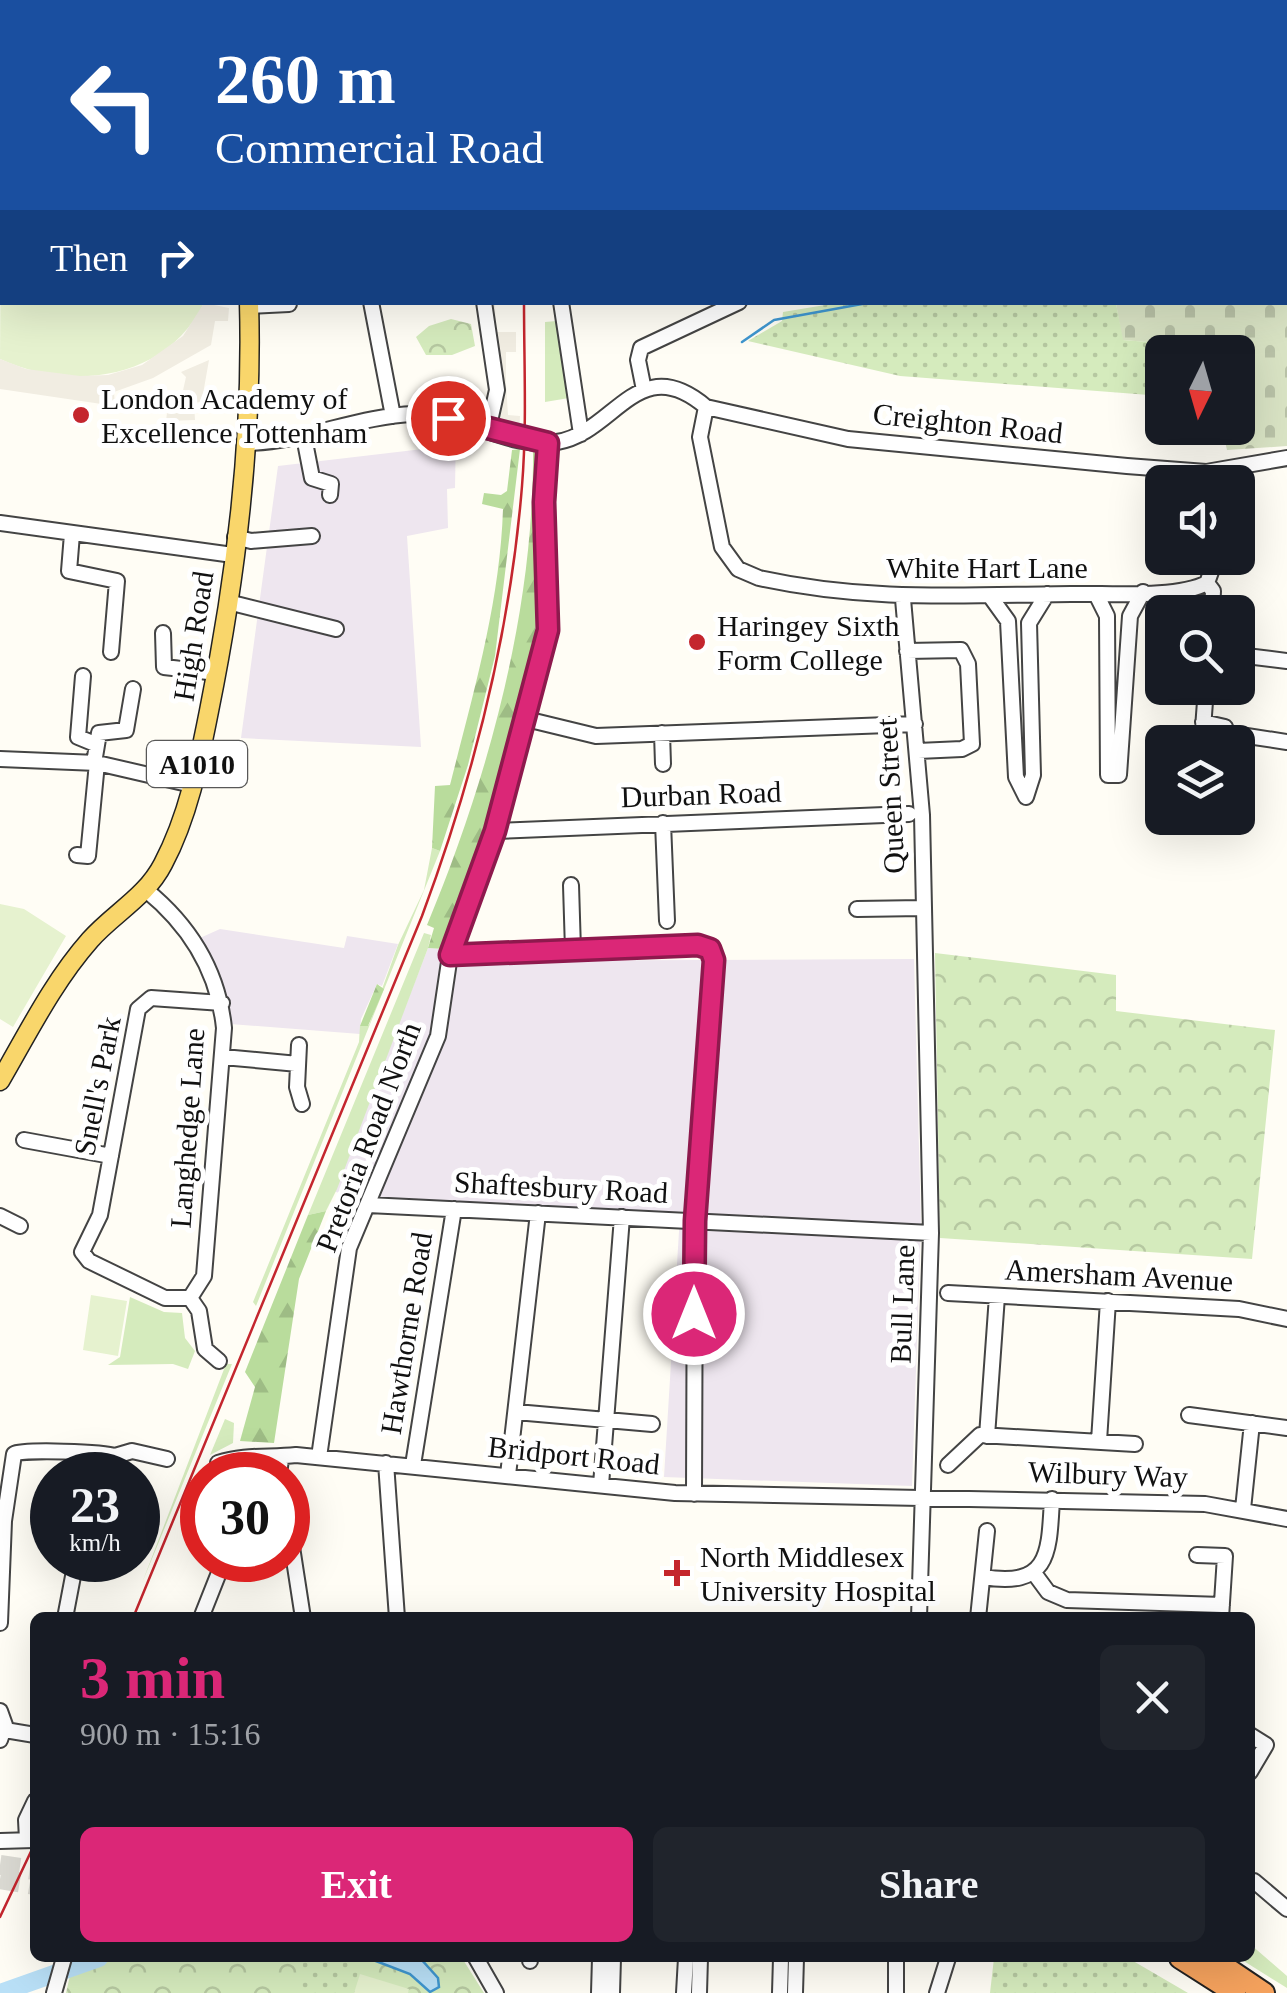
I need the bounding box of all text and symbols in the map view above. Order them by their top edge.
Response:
icon: left [50,40,180,170]
text: 260 m [215,41,396,118]
text: Commercial Road [215,123,544,173]
icon: right [148,230,203,285]
text: Then [50,237,128,279]
north arrow [1145,335,1255,445]
map controls [1145,335,1255,835]
pin [406,376,491,461]
place label: London Academy of Excellence Tottenham [101,382,367,449]
icon: arrive [421,391,476,446]
street label: Creighton Road [871,397,1065,449]
marker: London Academy of Excellence Tottenham [70,404,92,426]
button: sound [1145,465,1255,575]
street label: White Hart Lane [886,551,1088,584]
street label: High Road [166,569,220,703]
button: search [1145,595,1255,705]
place label: Haringey Sixth Form College [717,609,899,676]
marker: Haringey Sixth Form College [686,631,708,653]
street label: Queen Street [869,717,911,875]
button: layers [1145,725,1255,835]
road number: A1010 [147,741,247,787]
street label: Durban Road [620,775,782,813]
street label: Snell's Park [67,1014,127,1158]
street label: Pretoria Road North [309,1018,427,1256]
street label: Langhedge Lane [164,1027,210,1229]
street label: Shaftesbury Road [453,1165,669,1209]
street label: Hawthorne Road [374,1230,438,1436]
street label: Bull Lane [883,1244,921,1364]
street label: Amersham Avenue [1004,1253,1234,1297]
position arrow [642,1262,746,1366]
street label: Bridport Road [486,1430,662,1480]
speed limit sign: 30 [180,1452,310,1582]
street label: Wilbury Way [1027,1455,1189,1493]
text: 23 [70,1477,120,1533]
text: km/h [69,1529,121,1556]
place label: North Middlesex University Hospital [700,1540,936,1607]
marker: North Middlesex University Hospital [664,1560,690,1586]
text: 3 min [80,1645,225,1711]
button: close [1100,1645,1205,1750]
text: 900 m · 15:16 [80,1716,260,1752]
button: Exit [80,1827,633,1942]
button: Share [653,1827,1205,1942]

